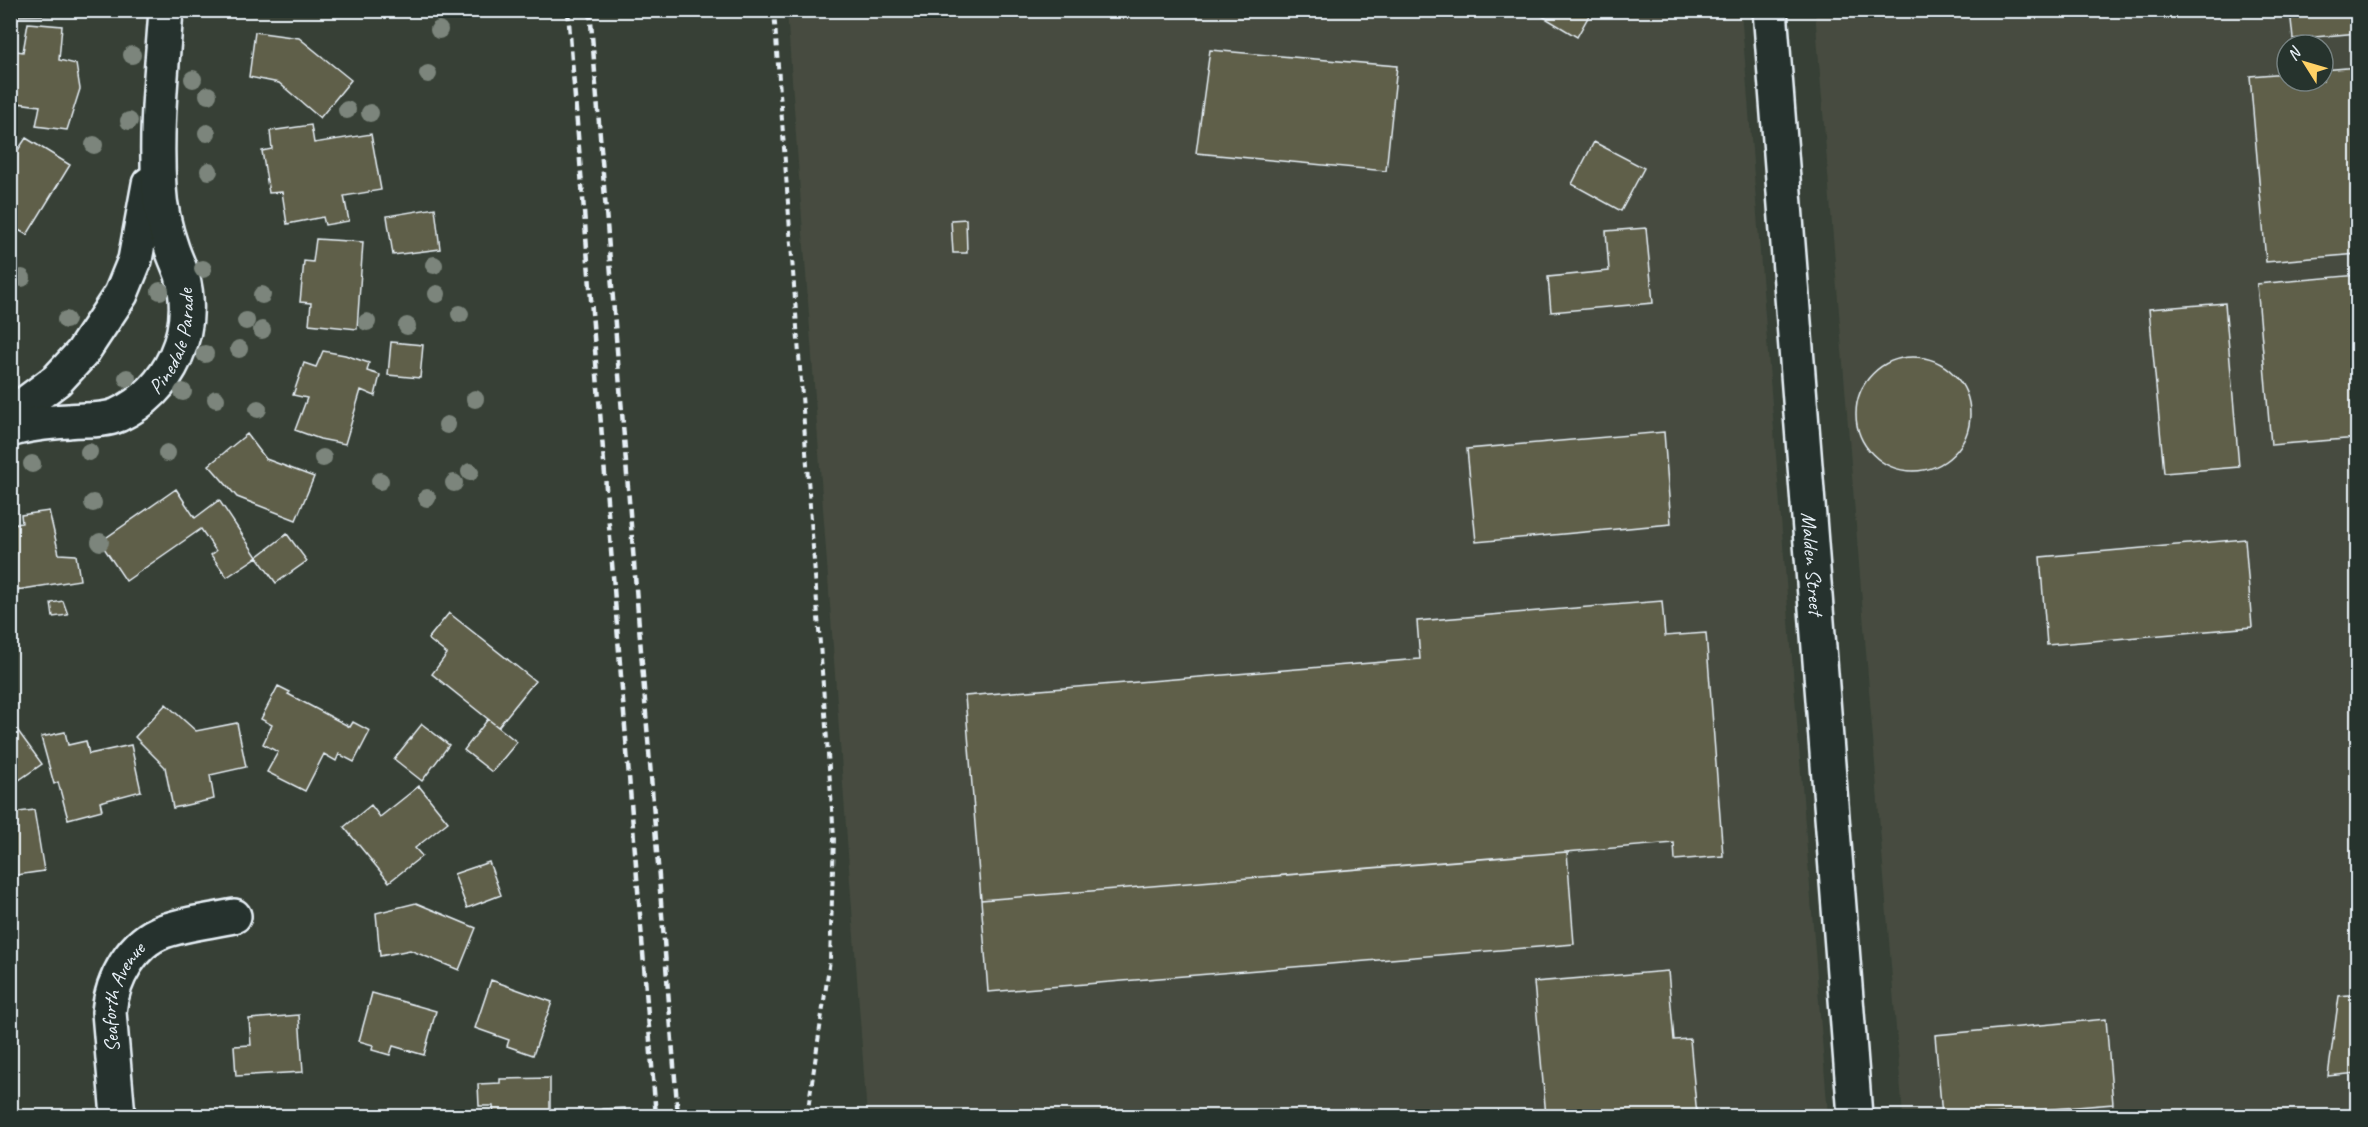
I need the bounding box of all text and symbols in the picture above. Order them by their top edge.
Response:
north arrow [2275,33,2335,93]
text: N [2283,42,2307,65]
street label: Pinedale Parade [143,285,199,400]
street label: Malden Street [1796,511,1830,619]
street label: Seaforth Avenue [96,935,151,1054]

